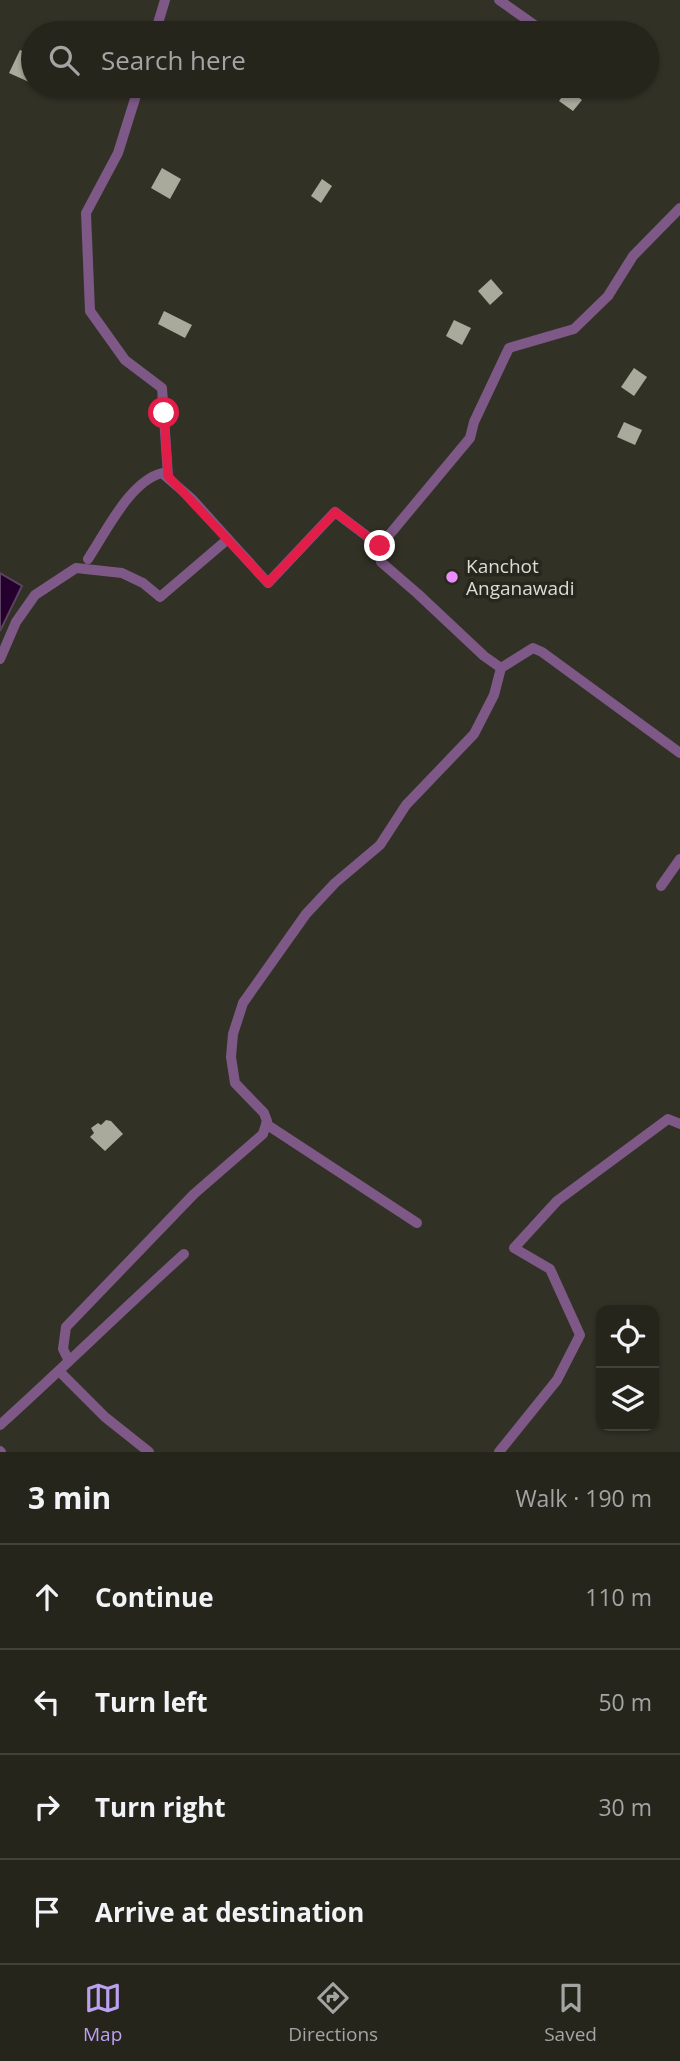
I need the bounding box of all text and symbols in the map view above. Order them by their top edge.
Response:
search box [21,21,659,98]
icon: search [45,41,83,79]
text: Search here [101,42,246,78]
route start [148,397,179,428]
route end [364,530,395,561]
place label: Kanchot Anganawadi [466,553,574,601]
marker: Kanchot Anganawadi [444,569,460,585]
map controls [596,1305,659,1431]
button: locate [596,1305,659,1368]
button: layers [596,1368,659,1431]
text: 3 min [28,1477,111,1518]
text: Walk · 190 m [515,1482,652,1514]
icon: ahead [28,1578,66,1616]
text: Continue [95,1579,214,1615]
text: 110 m [585,1581,652,1613]
icon: left [28,1683,66,1721]
text: Turn left [95,1684,207,1720]
text: 50 m [598,1686,652,1718]
icon: right [28,1788,66,1826]
text: Turn right [95,1789,226,1825]
text: 30 m [598,1791,652,1823]
icon: arrive [28,1893,66,1931]
text: Arrive at destination [95,1894,364,1930]
tab: Map [83,1979,122,2047]
tab: Directions [288,1979,378,2047]
tab: Saved [544,1979,597,2047]

